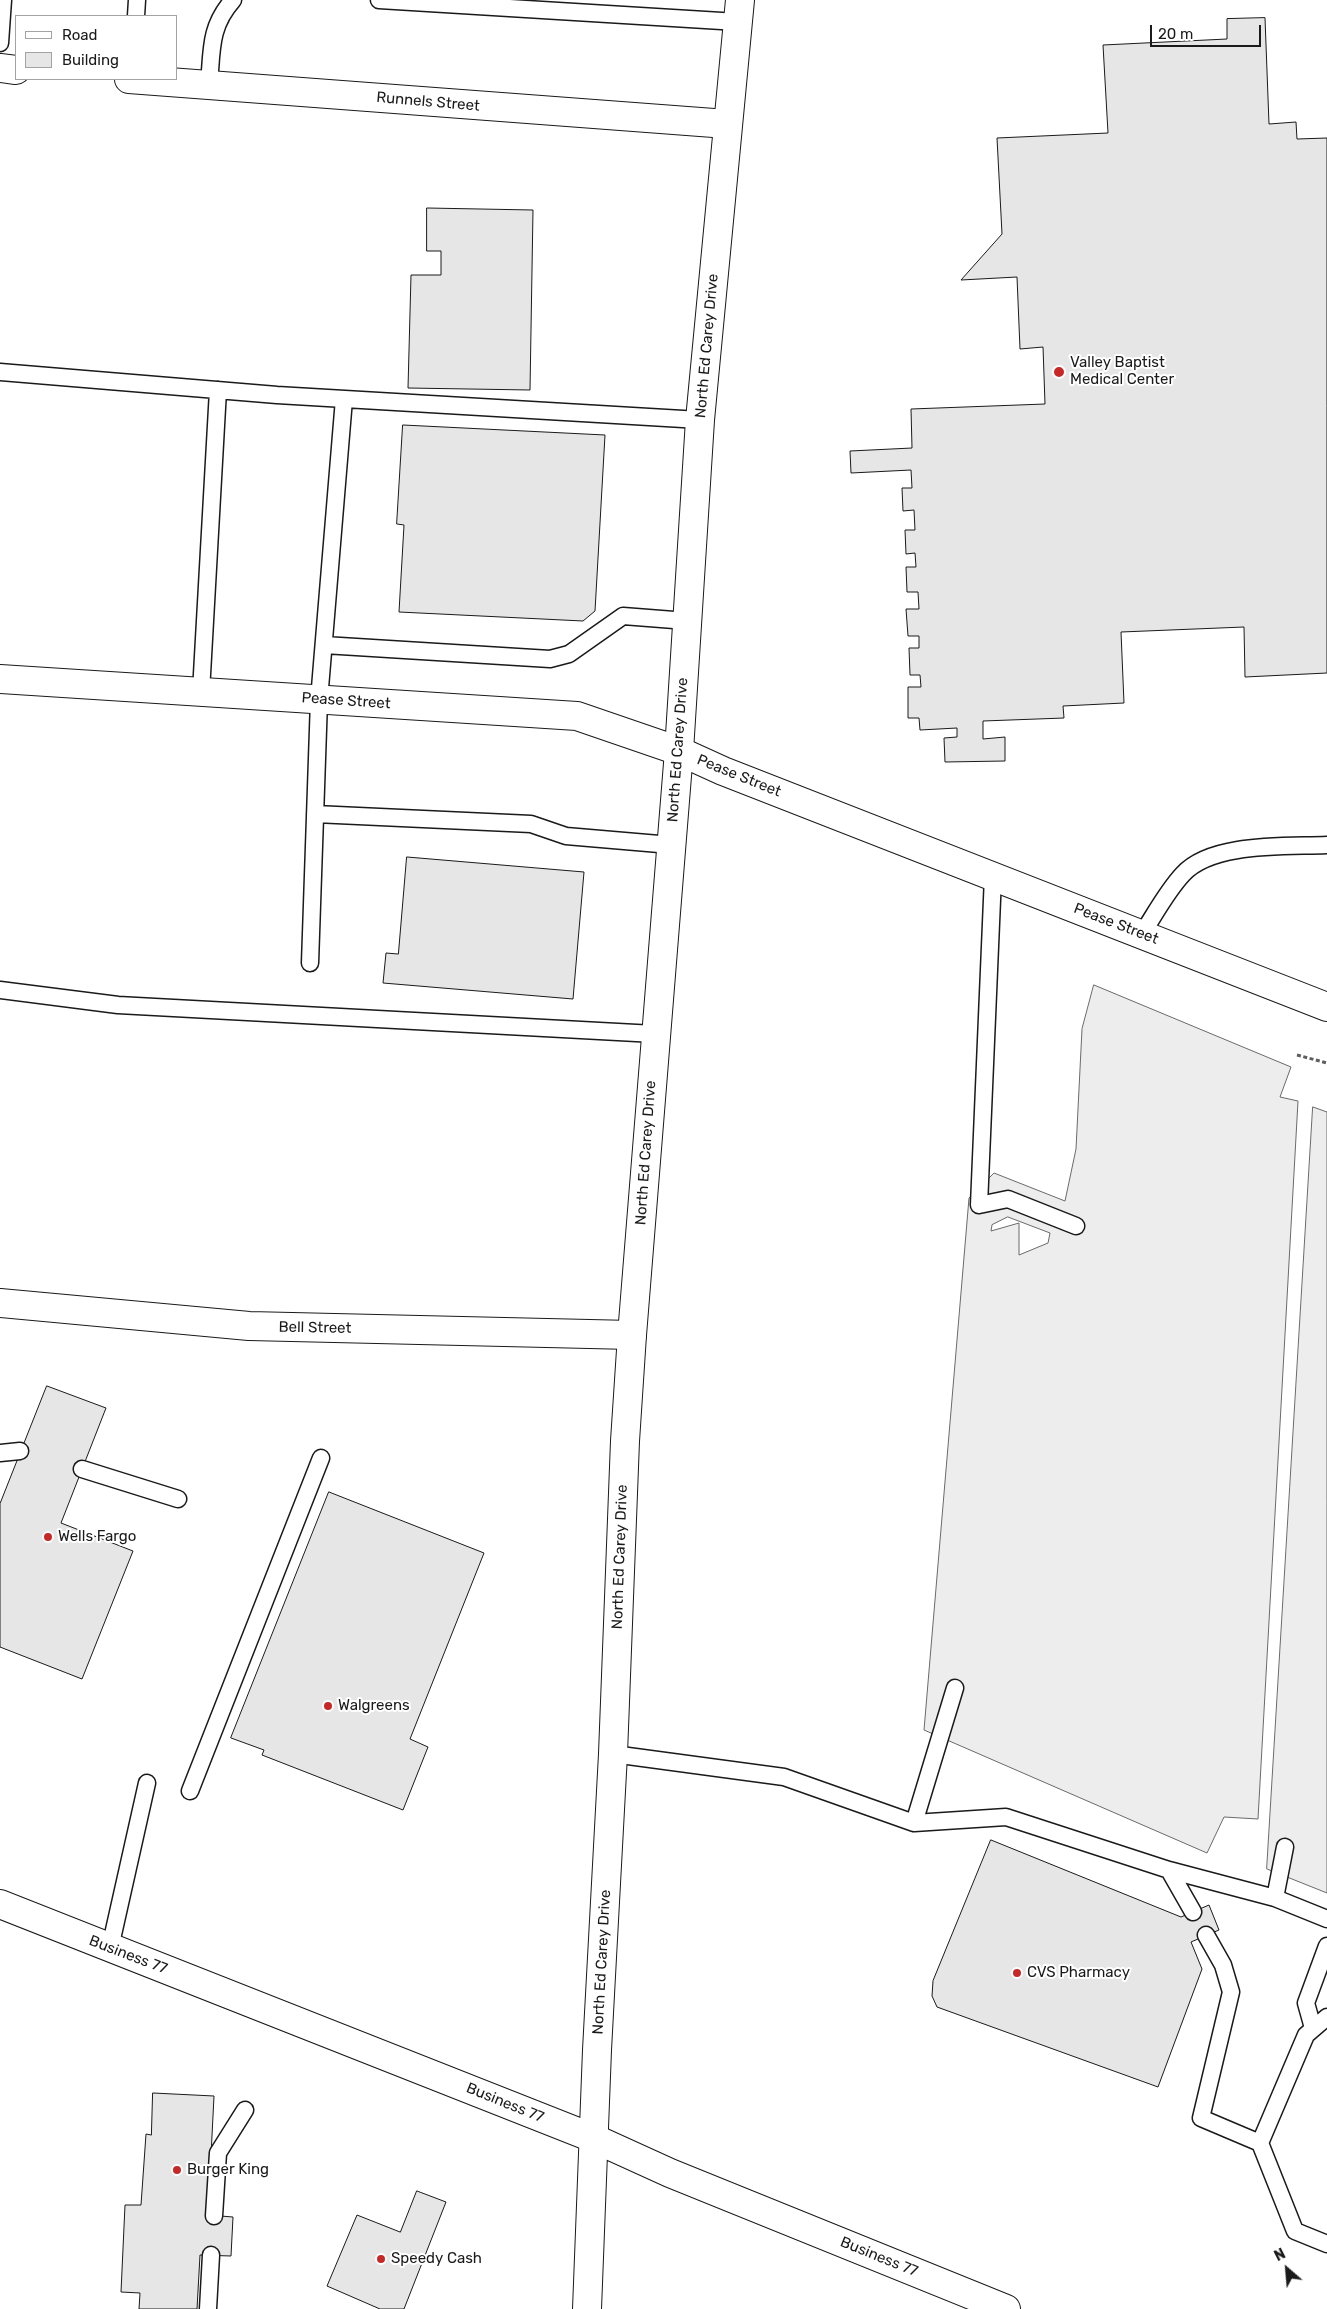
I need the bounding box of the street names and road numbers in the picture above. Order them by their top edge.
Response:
street label: Runnels Street [376,89,480,115]
street label: North Ed Carey Drive [692,273,722,419]
street label: North Ed Carey Drive [664,677,692,823]
street label: Pease Street [301,689,391,713]
street label: Pease Street [694,751,784,801]
street label: Pease Street [1071,900,1161,948]
street label: North Ed Carey Drive [632,1080,660,1226]
street label: Bell Street [278,1318,352,1338]
street label: North Ed Carey Drive [608,1484,632,1630]
street label: North Ed Carey Drive [589,1889,615,2035]
street label: Business 77 [86,1932,170,1978]
street label: Business 77 [464,2079,546,2127]
street label: Business 77 [838,2233,920,2281]

